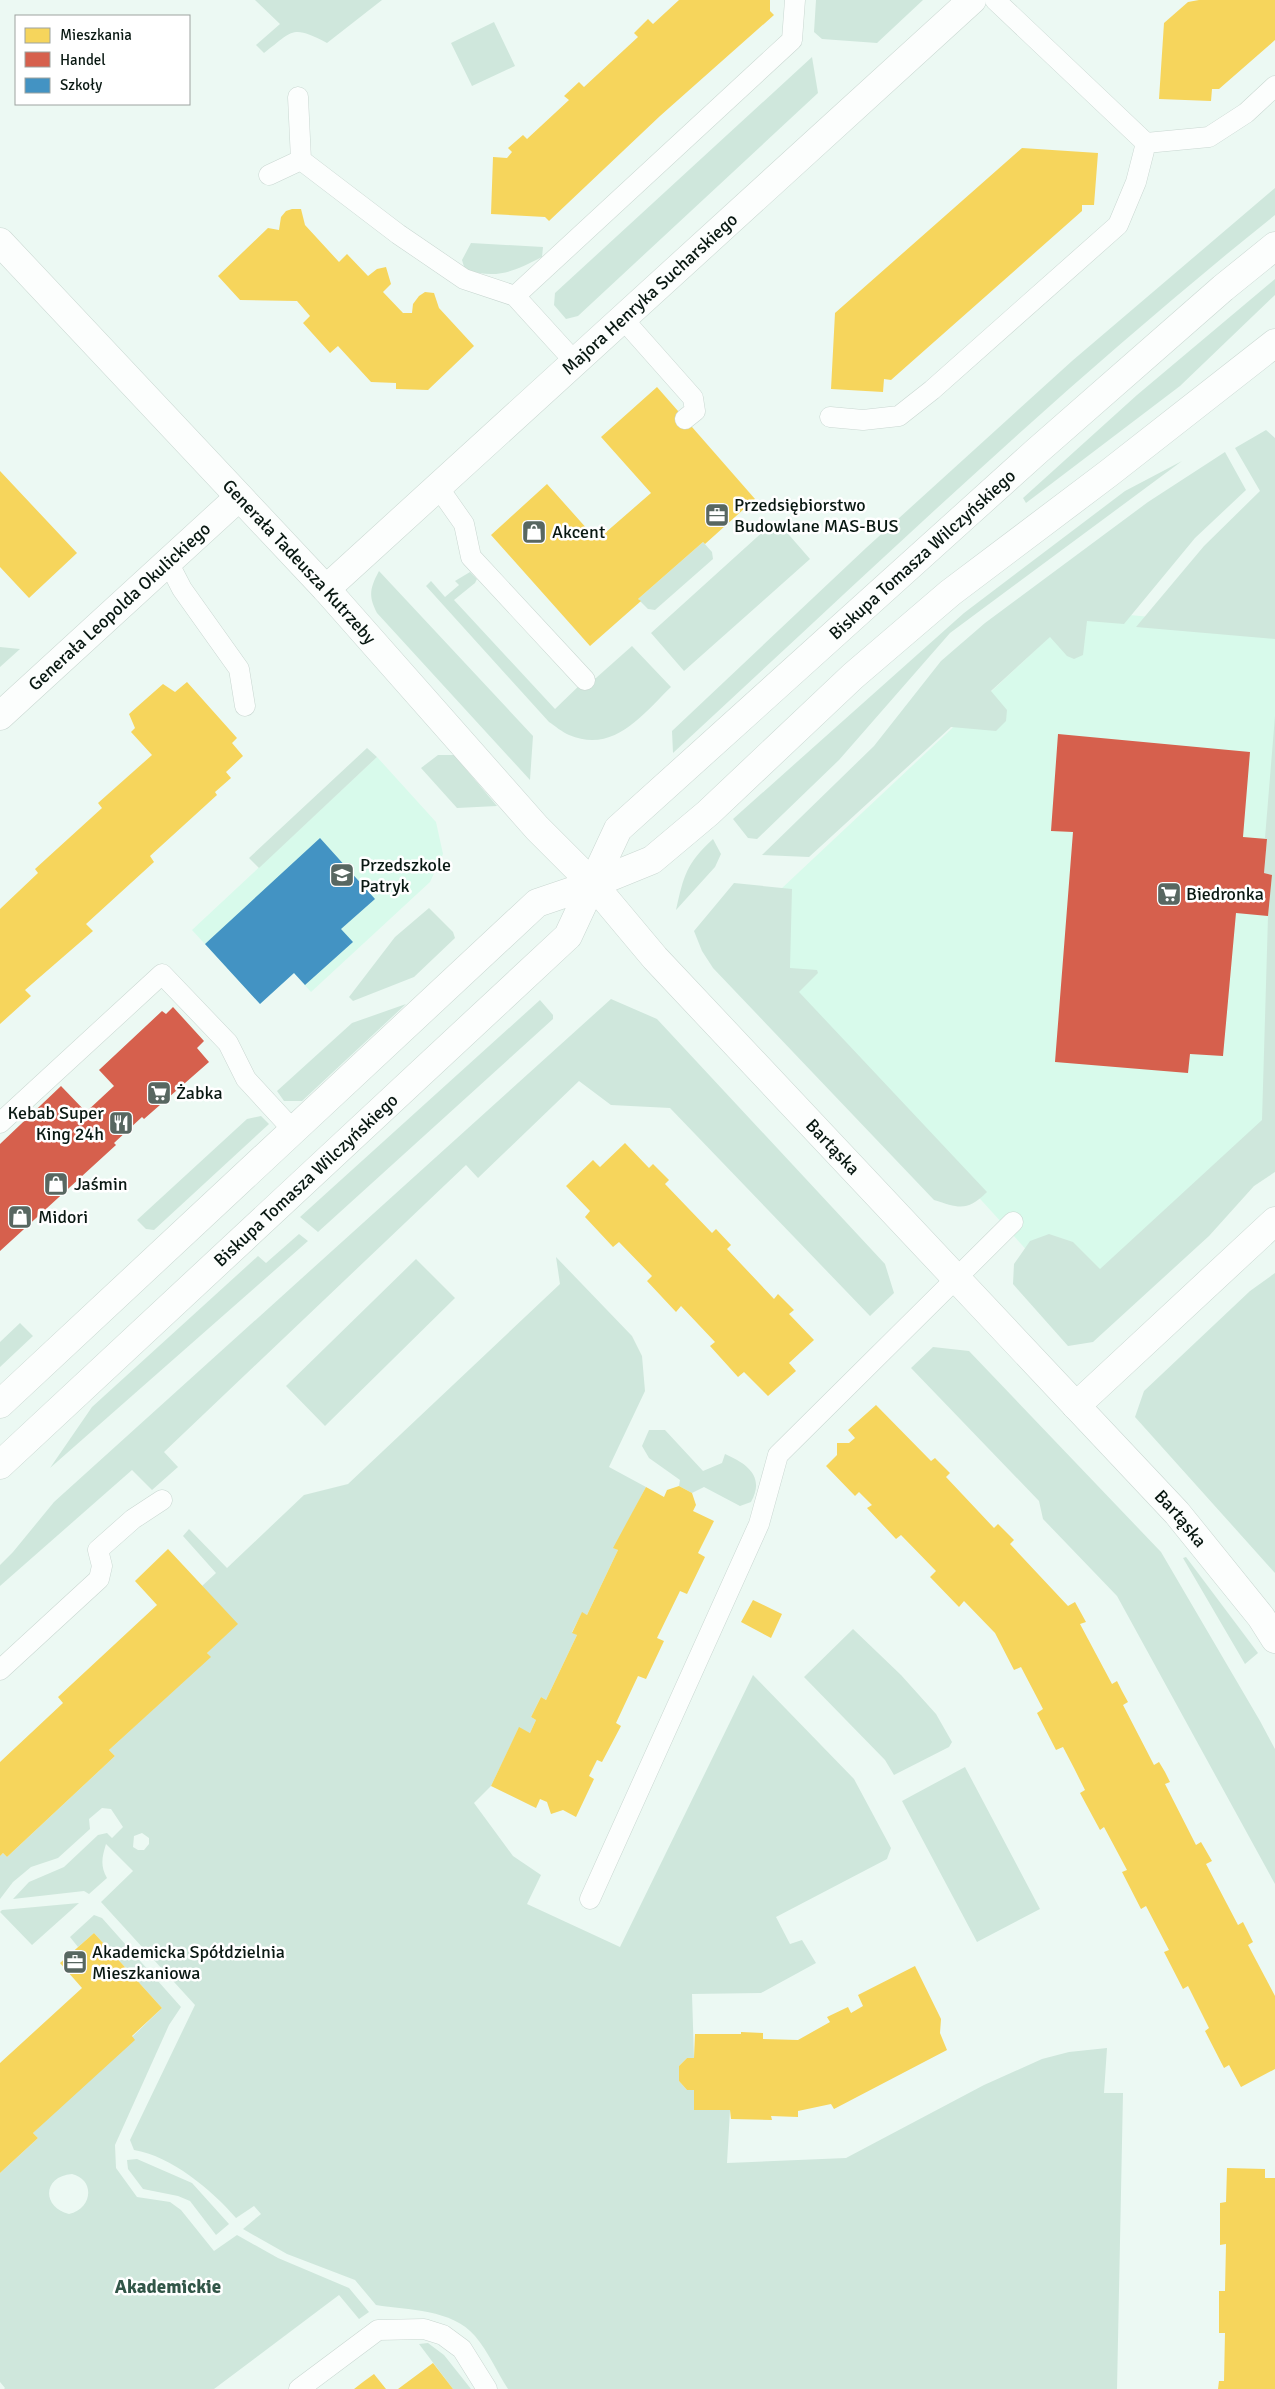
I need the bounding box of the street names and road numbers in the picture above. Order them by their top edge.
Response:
street label: Majora Henryka Sucharskiego [557,208,742,379]
street label: Biskupa Tomasza Wilczyńskiego [824,465,1020,644]
street label: Generała Tadeusza Kutrzeby [218,475,381,649]
street label: Generała Leopolda Okulickiego [24,518,215,695]
street label: Biskupa Tomasza Wilczyńskiego [209,1089,403,1271]
street label: Bartąska [801,1114,864,1180]
street label: Bartąska [1150,1485,1211,1552]

